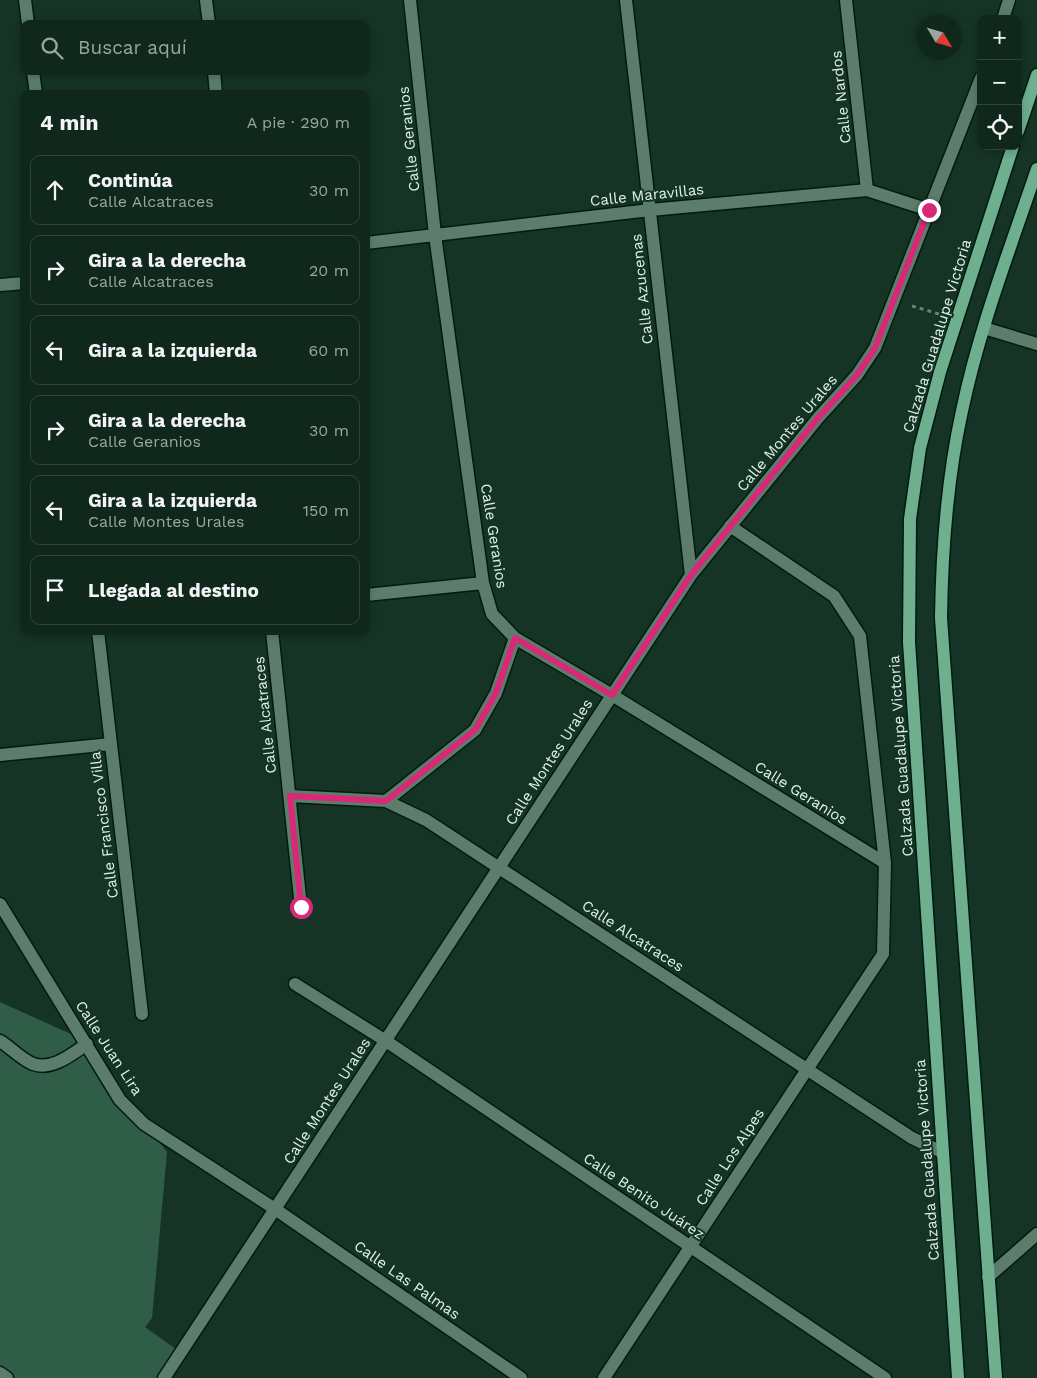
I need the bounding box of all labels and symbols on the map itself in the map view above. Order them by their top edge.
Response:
north arrow [917,15,962,60]
street label: Calle Nardos [827,50,855,144]
street label: Calle Geranios [395,85,423,193]
street label: Calle Maravillas [589,180,705,210]
route end [918,199,941,222]
street label: Calle Azucenas [627,233,657,345]
street label: Calzada Guadalupe Victoria [899,237,975,435]
street label: Calle Montes Urales [733,371,841,495]
street label: Calle Geranios [477,482,511,590]
street label: Calzada Guadalupe Victoria [885,654,917,857]
street label: Calle Alcatraces [250,655,280,775]
street label: Calle Montes Urales [502,696,597,828]
street label: Calle Francisco Villa [86,750,122,899]
street label: Calle Geranios [751,757,851,829]
route start [290,896,313,919]
street label: Calle Alcatraces [579,896,687,976]
street label: Calle Juan Lira [72,997,147,1099]
street label: Calle Montes Urales [280,1035,375,1167]
street label: Calzada Guadalupe Victoria [911,1058,943,1261]
street label: Calle Los Alpes [692,1105,768,1209]
street label: Calle Benito Juárez [580,1149,708,1243]
street label: Calle Las Palmas [351,1237,463,1323]

